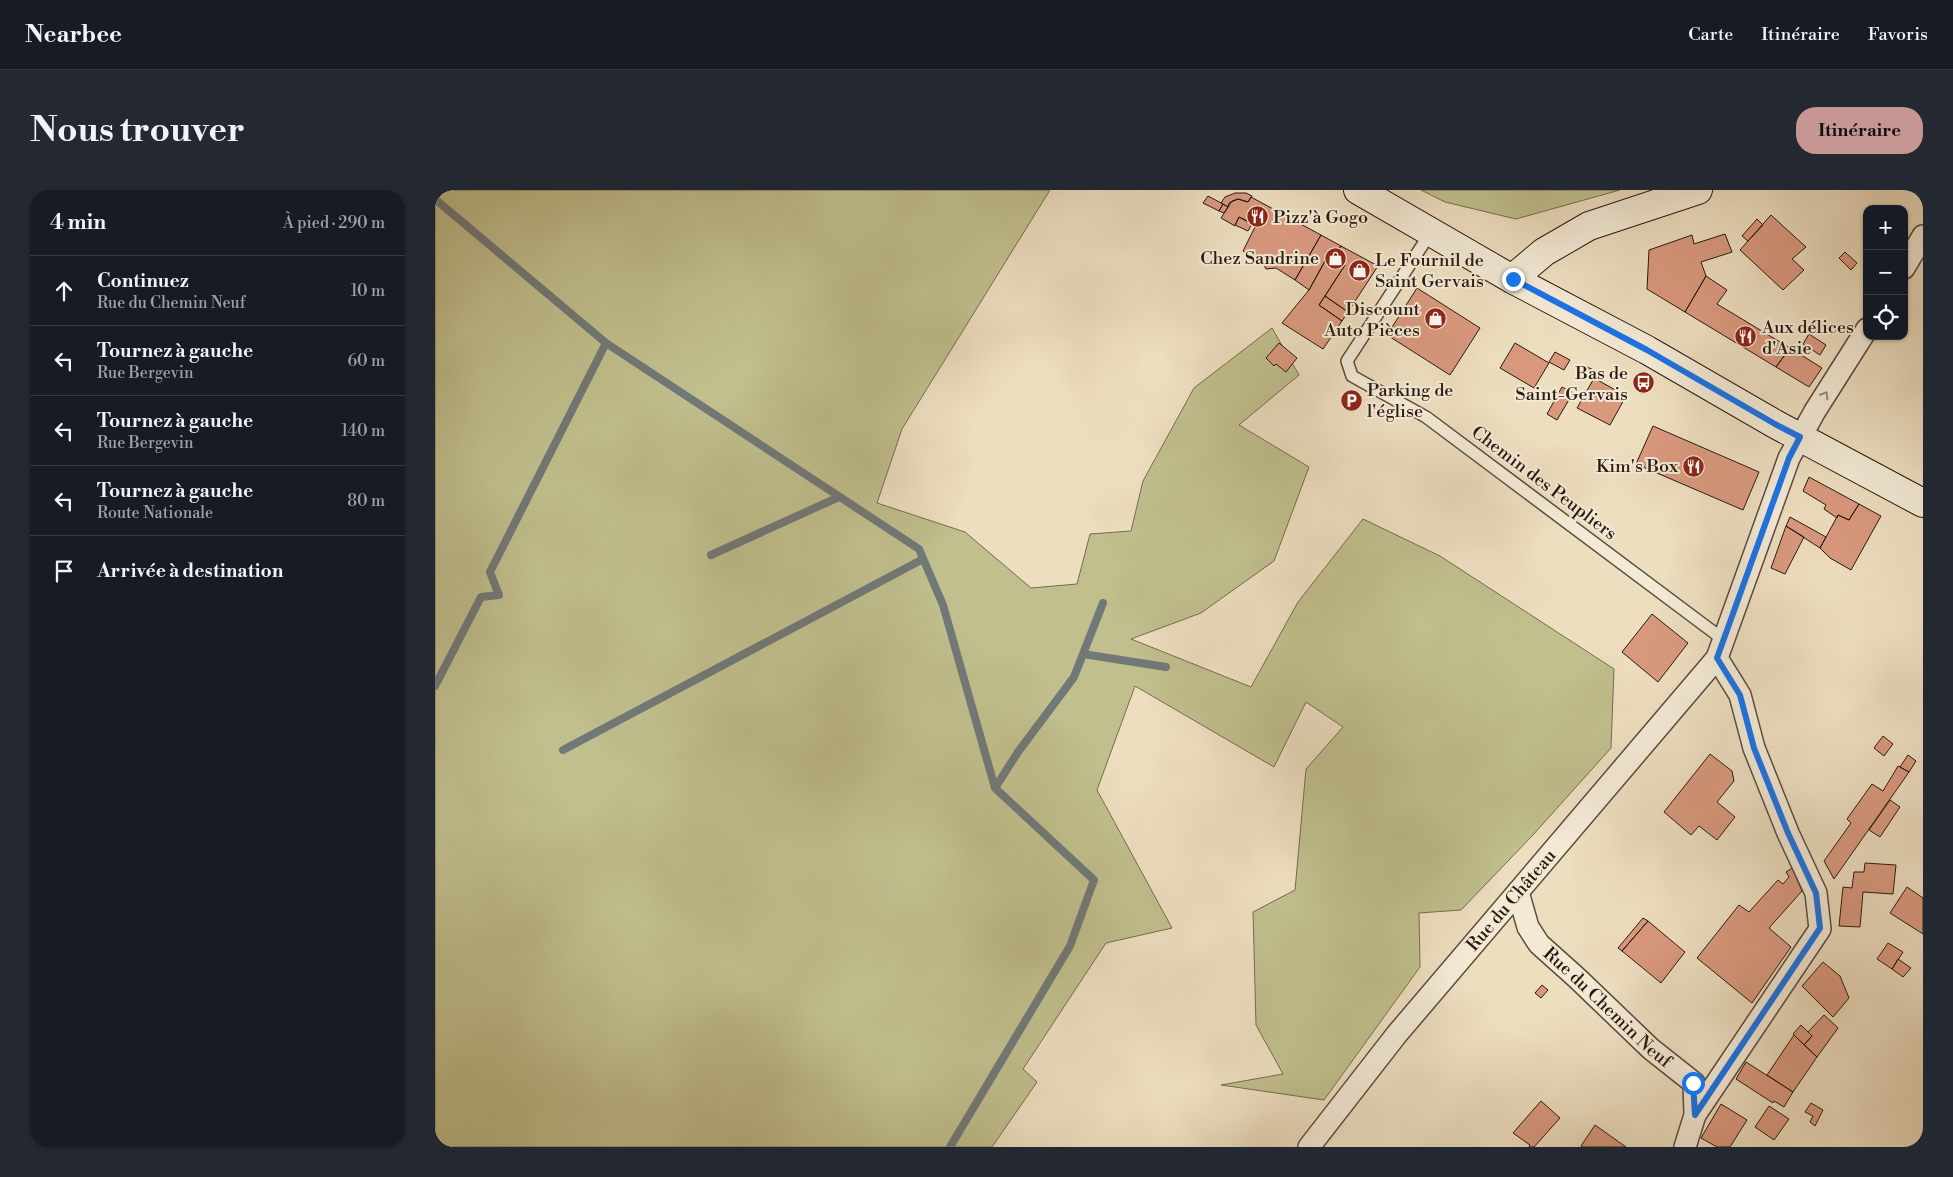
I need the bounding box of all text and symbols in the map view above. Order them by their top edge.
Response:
text: Nearbee [25,20,122,50]
text: Carte [1688,23,1733,46]
text: Itinéraire [1761,23,1840,46]
text: Favoris [1868,23,1928,46]
button: Itinéraire [1796,107,1923,154]
text: Nous trouver [30,109,245,152]
restaurant icon: Pizz'à Gogo [1245,205,1269,229]
map controls [1863,205,1908,340]
button: + [1863,205,1908,250]
place label: Pizz'à Gogo [1273,206,1368,229]
text: 4 min [50,210,106,236]
text: À pied · 290 m [283,213,385,233]
shop icon: Chez Sandrine [1323,246,1347,270]
place label: Chez Sandrine [1200,247,1319,270]
place label: Le Fournil de Saint Gervais [1375,249,1484,293]
button: − [1863,250,1908,295]
shop icon: Le Fournil de Saint Gervais [1347,258,1371,282]
route end [1502,268,1525,291]
text: Continuez [97,269,189,293]
icon: ahead [50,277,78,305]
text: 10 m [351,281,385,301]
text: Rue du Chemin Neuf [97,293,246,313]
button: locate [1863,295,1908,340]
place label: Discount Auto Pièces [1323,298,1421,342]
shop icon: Discount Auto Pièces [1424,307,1448,331]
place label: Aux délices d'Asie [1761,316,1854,360]
restaurant icon: Aux délices d'Asie [1734,325,1758,349]
text: Tournez à gauche [97,339,253,363]
icon: left [50,347,78,375]
text: 60 m [347,351,385,371]
place label: Bas de Saint-Gervais [1515,362,1628,406]
text: Rue Bergevin [97,363,194,383]
bus stop icon: Bas de Saint-Gervais [1632,371,1656,395]
place label: Parking de l'église [1367,379,1453,423]
parking icon: Parking de l'église [1339,388,1363,412]
one-way arrow [1819,392,1829,401]
text: Tournez à gauche [97,409,253,433]
icon: left [50,417,78,445]
text: 140 m [341,421,385,441]
street label: Chemin des Peupliers [1467,421,1621,545]
text: Rue Bergevin [97,433,194,453]
restaurant icon: Kim's Box [1682,454,1706,478]
place label: Kim's Box [1596,455,1679,478]
text: Tournez à gauche [97,479,253,503]
icon: left [50,487,78,515]
text: 80 m [347,491,385,511]
text: Route Nationale [97,503,213,523]
icon: arrive [50,557,78,585]
text: Arrivée à destination [97,559,283,583]
street label: Rue du Château [1461,844,1561,956]
street label: Rue du Chemin Neuf [1539,942,1678,1073]
route start [1682,1072,1705,1095]

